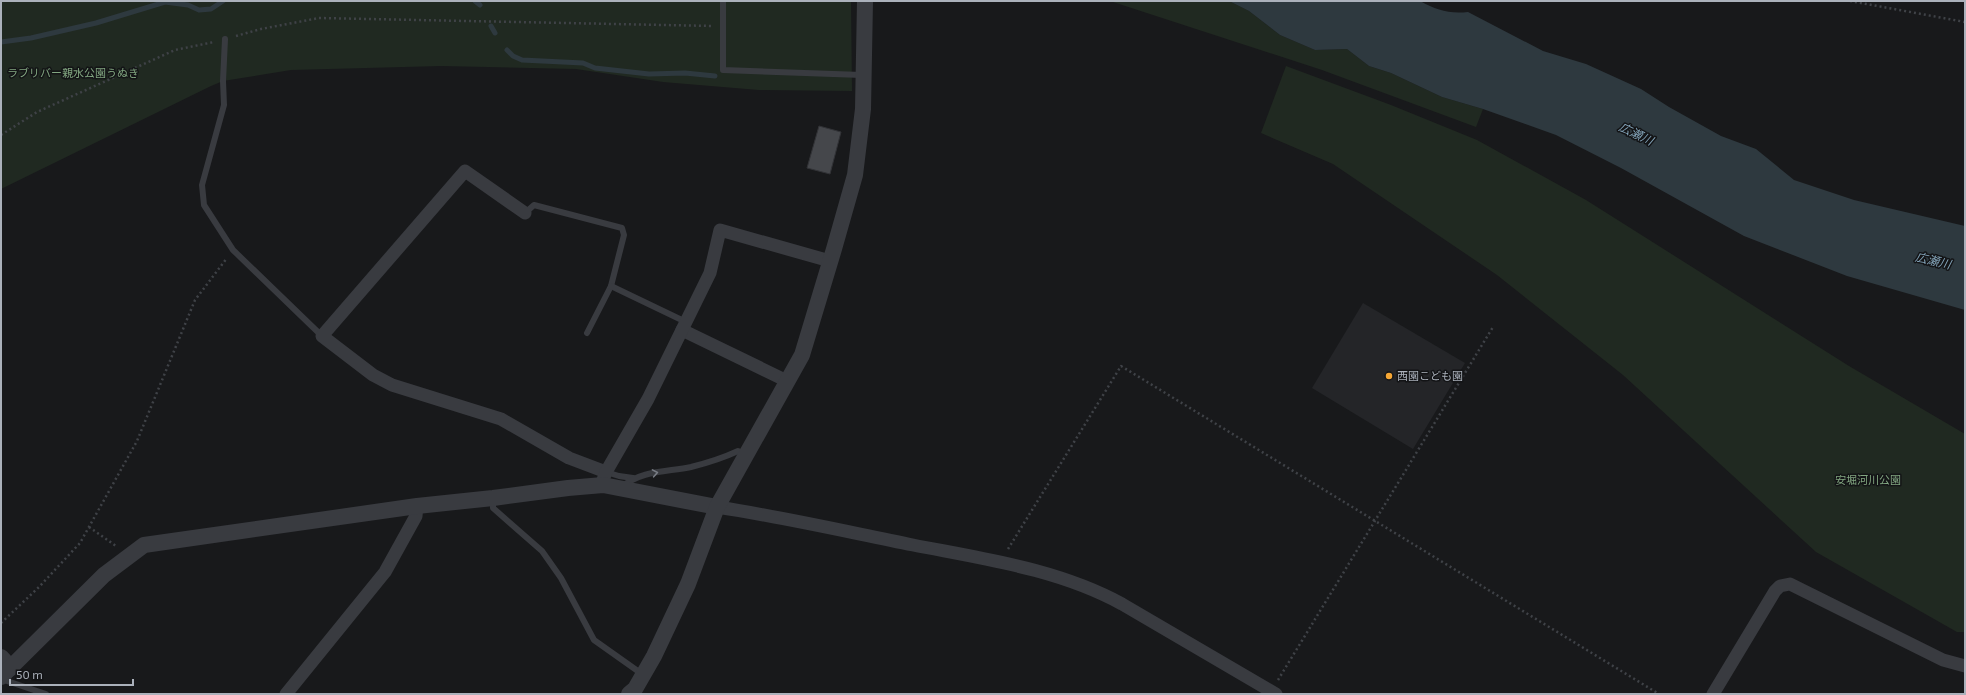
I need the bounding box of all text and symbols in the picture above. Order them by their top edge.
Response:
park label: ラブリバー親水公園うぬき [7,66,139,79]
water label: 広瀬川 [1617,119,1657,148]
water label: 広瀬川 [1914,249,1954,271]
place label: 西園こども園 [1397,369,1463,382]
marker: 西園こども園 [1384,371,1394,381]
one-way arrow [652,469,658,477]
park label: 安堀河川公園 [1835,473,1901,486]
scale bar [10,661,133,687]
text: 50 m [16,667,43,681]

